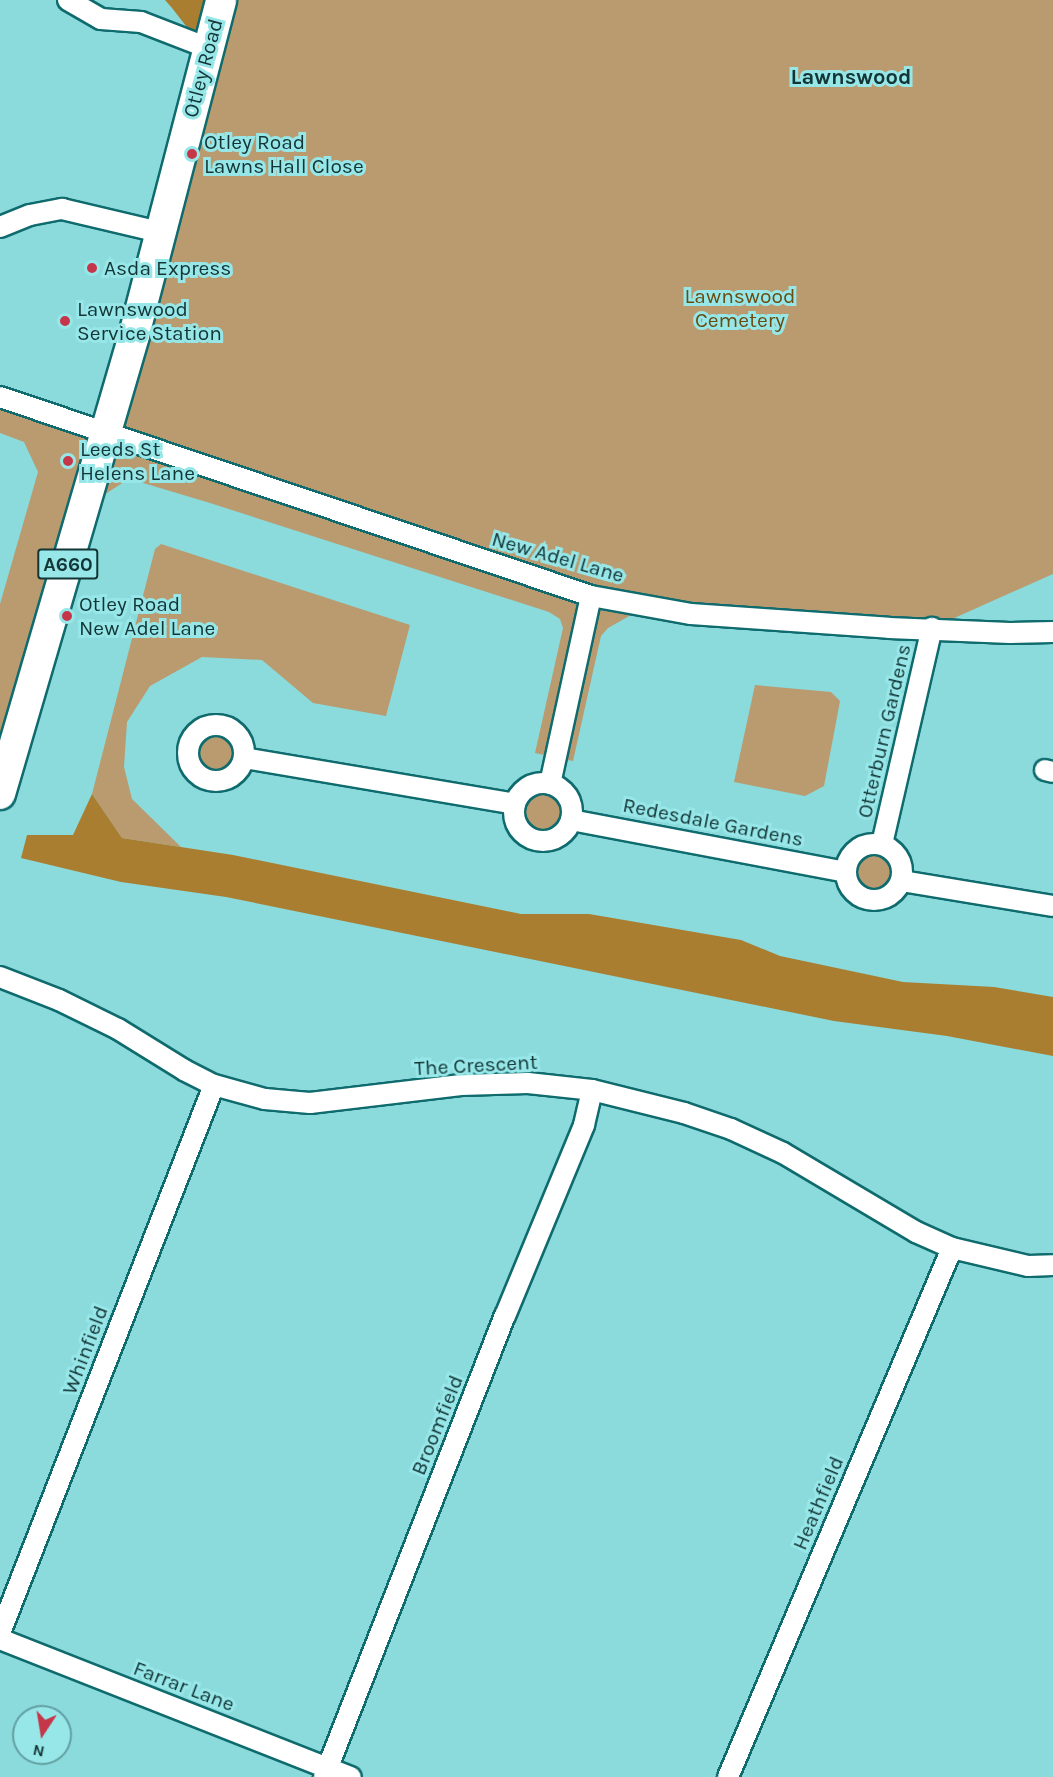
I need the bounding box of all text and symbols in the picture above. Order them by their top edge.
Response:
street label: Otley Road [178,16,228,120]
district label: Lawnswood [791,65,911,91]
place label: Otley Road Lawns Hall Close [204,129,364,179]
marker: Otley Road Lawns Hall Close [185,147,199,161]
place label: Asda Express [104,255,231,281]
marker: Asda Express [85,261,99,275]
park label: Lawnswood Cemetery [685,283,795,333]
place label: Lawnswood Service Station [77,296,222,346]
marker: Lawnswood Service Station [58,314,72,328]
place label: Leeds St Helens Lane [80,436,195,486]
marker: Leeds St Helens Lane [61,454,75,468]
street label: New Adel Lane [489,526,627,588]
road number: A660 [36,547,100,581]
place label: Otley Road New Adel Lane [79,591,215,641]
marker: Otley Road New Adel Lane [60,609,74,623]
street label: Otterburn Gardens [852,642,916,820]
street label: Redesdale Gardens [621,792,805,852]
street label: The Crescent [414,1049,538,1081]
street label: Whinfield [57,1302,113,1398]
street label: Broomfield [405,1371,469,1479]
street label: Heathfield [787,1452,849,1554]
street label: Farrar Lane [130,1655,238,1717]
north arrow [12,1705,72,1765]
text: N [31,1741,46,1762]

